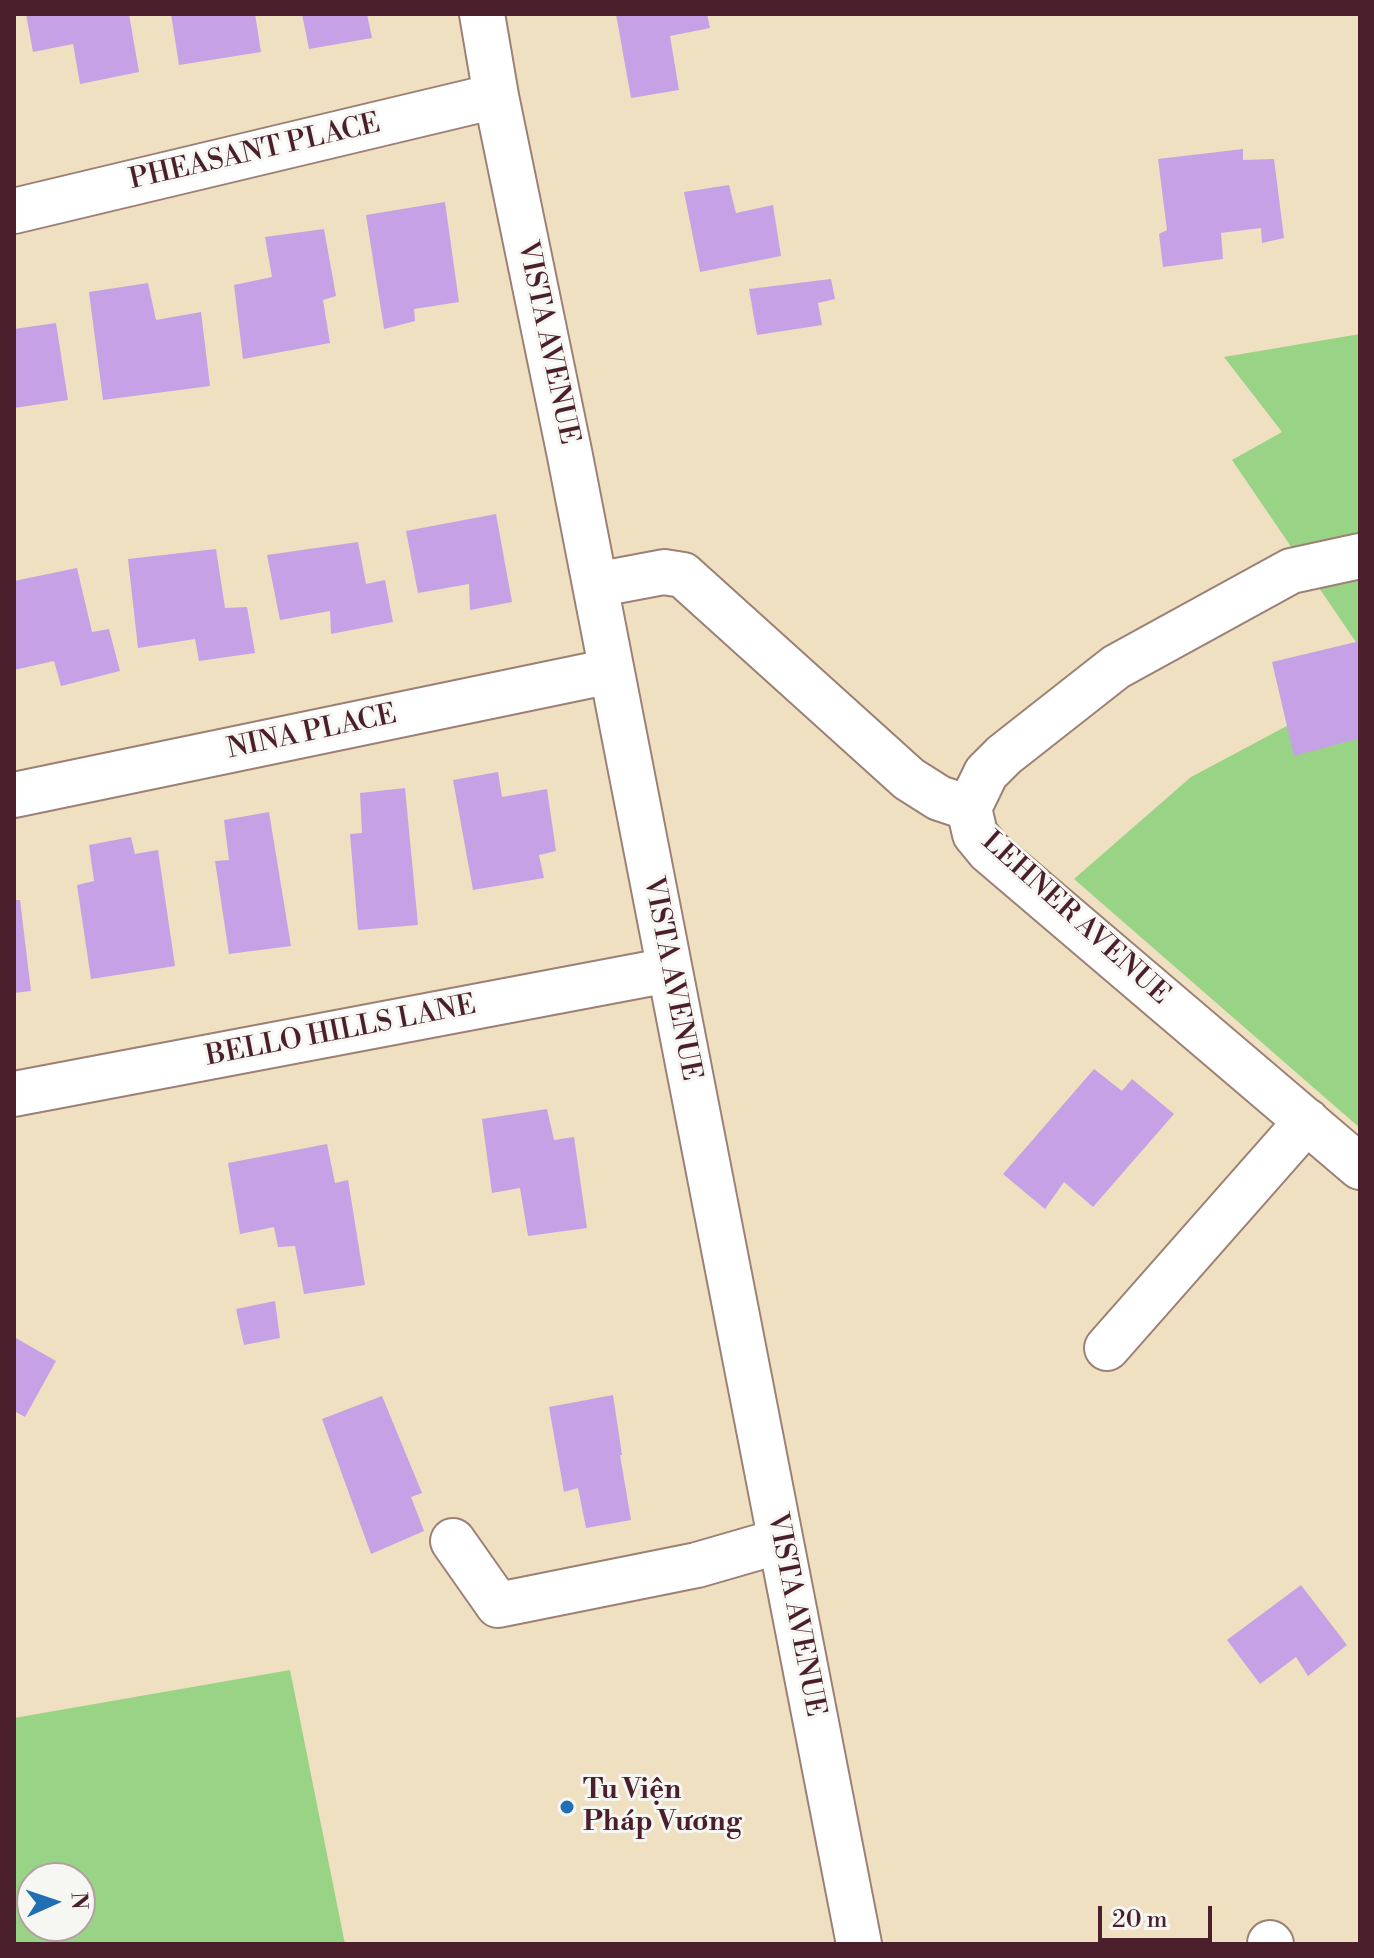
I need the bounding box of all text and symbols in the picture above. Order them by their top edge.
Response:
street label: PHEASANT PLACE [126,108,384,198]
street label: VISTA AVENUE [509,238,585,448]
street label: NINA PLACE [224,699,400,767]
street label: LEHNER AVENUE [974,826,1176,1012]
street label: VISTA AVENUE [635,874,707,1084]
street label: BELLO HILLS LANE [203,989,479,1075]
street label: VISTA AVENUE [759,1510,831,1720]
place label: Tu Viện Pháp Vương [583,1774,742,1840]
marker: Tu Viện Pháp Vương [558,1798,576,1816]
north arrow [16,1862,96,1942]
scale bar [1102,1890,1216,1940]
text: N [65,1891,92,1910]
text: 20 m [1112,1905,1168,1935]

